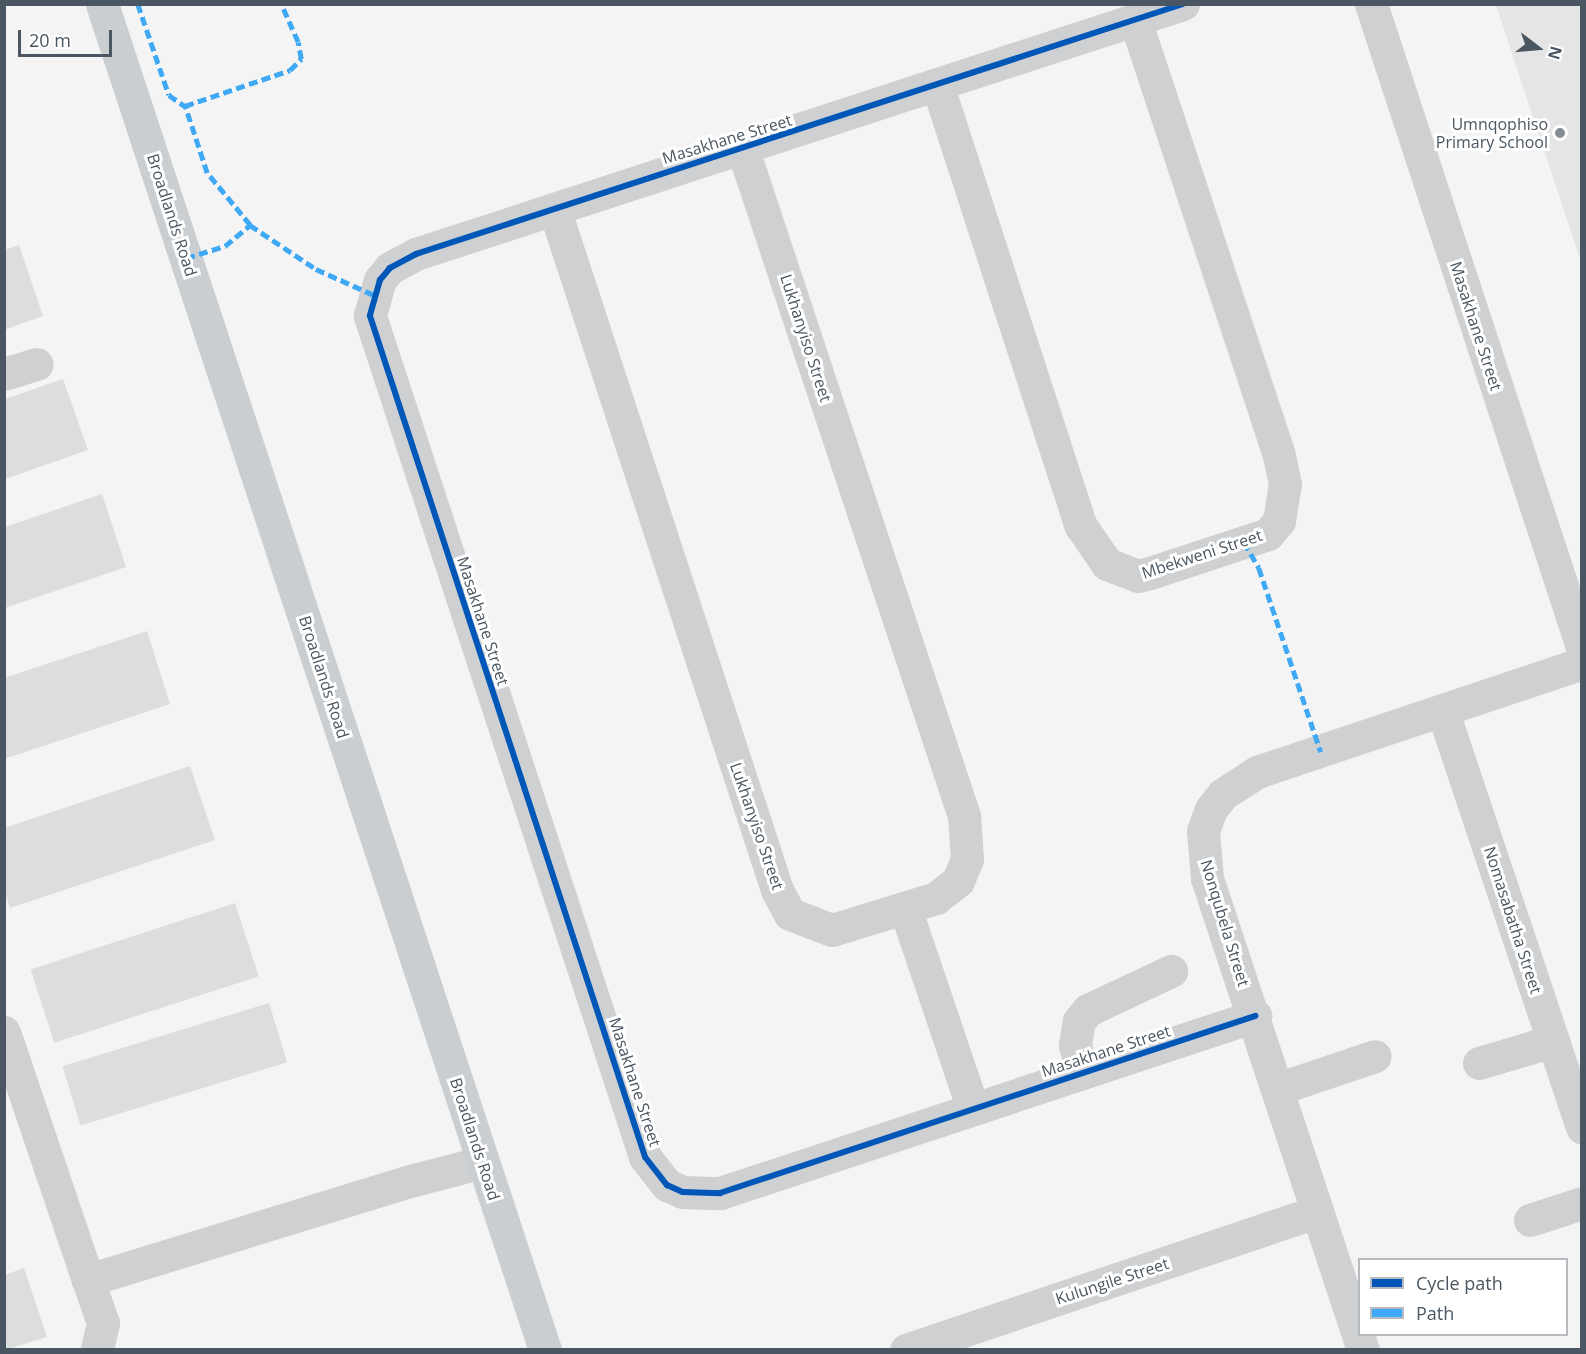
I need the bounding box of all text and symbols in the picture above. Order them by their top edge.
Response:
scale bar [21,18,116,56]
north arrow [1508,18,1568,78]
text: 20 m [29,28,71,52]
text: N [1543,44,1568,62]
street label: Masakhane Street [660,110,794,168]
place label: Umnqophiso Primary School [1436,114,1548,152]
marker: Umnqophiso Primary School [1553,126,1567,140]
street label: Broadlands Road [143,151,201,279]
street label: Masakhane Street [1446,259,1506,393]
street label: Lukhanyiso Street [776,272,836,404]
street label: Mbekweni Street [1139,525,1265,583]
street label: Masakhane Street [453,554,513,688]
street label: Broadlands Road [295,613,353,741]
street label: Lukhanyiso Street [726,760,788,892]
street label: Nomasabatha Street [1480,844,1546,996]
street label: Nonqubela Street [1197,857,1253,989]
street label: Masakhane Street [605,1015,665,1149]
street label: Masakhane Street [1039,1021,1173,1081]
street label: Broadlands Road [446,1075,504,1203]
street label: Kulungile Street [1053,1254,1171,1308]
legend [1358,1258,1568,1336]
text: Cycle path [1416,1271,1503,1295]
text: Path [1416,1301,1454,1325]

